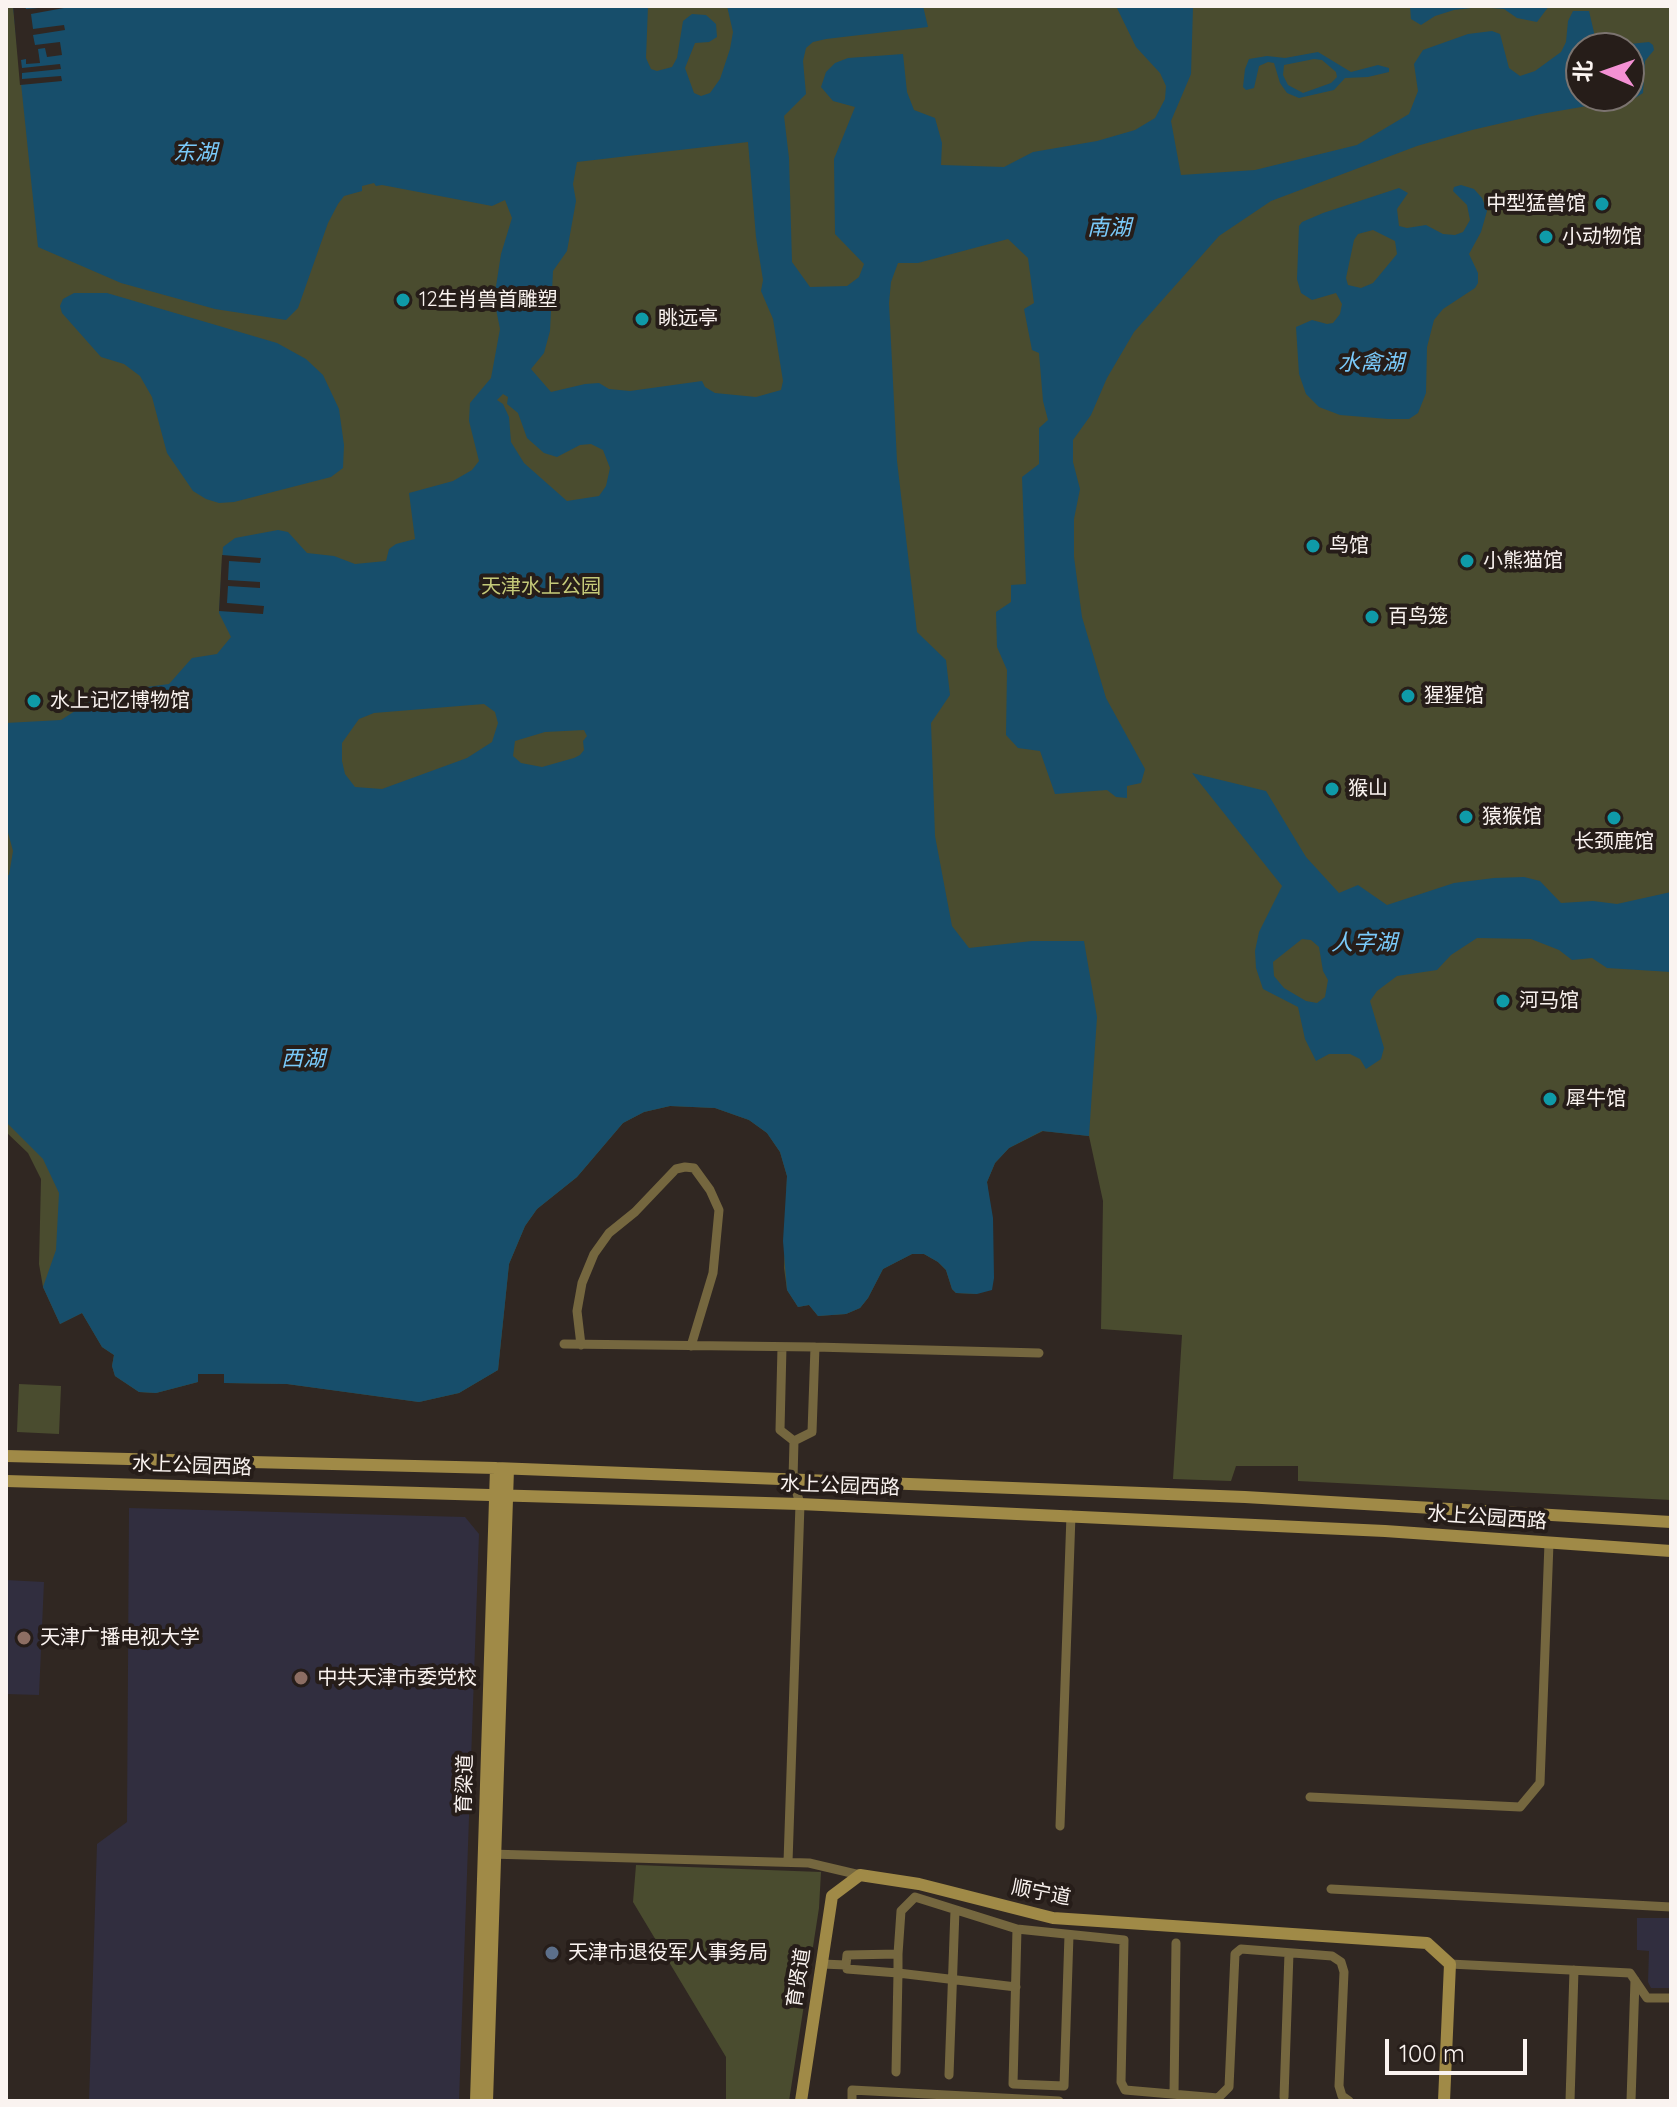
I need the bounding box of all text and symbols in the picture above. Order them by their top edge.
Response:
north arrow [1565,32,1645,112]
text: 北 [1569,60,1597,83]
water label: 东湖 [173,140,217,166]
place label: 中型猛兽馆 [1486,192,1586,216]
marker: 中型猛兽馆 [1593,195,1611,213]
water label: 南湖 [1087,215,1131,241]
place label: 小动物馆 [1562,225,1642,249]
marker: 小动物馆 [1537,228,1555,246]
place label: 12生肖兽首雕塑 [419,288,557,312]
marker: 12生肖兽首雕塑 [394,291,412,309]
place label: 眺远亭 [658,307,718,331]
marker: 眺远亭 [633,310,651,328]
water label: 水禽湖 [1338,350,1404,376]
place label: 鸟馆 [1329,534,1369,558]
marker: 鸟馆 [1304,537,1322,555]
place label: 小熊猫馆 [1483,549,1563,573]
marker: 小熊猫馆 [1458,552,1476,570]
park label: 天津水上公园 [481,575,601,599]
place label: 百鸟笼 [1388,605,1448,629]
marker: 百鸟笼 [1363,608,1381,626]
place label: 猩猩馆 [1424,684,1484,708]
marker: 猩猩馆 [1399,687,1417,705]
place label: 水上记忆博物馆 [50,689,190,713]
marker: 水上记忆博物馆 [25,692,43,710]
place label: 猴山 [1348,777,1388,801]
marker: 猴山 [1323,780,1341,798]
place label: 猿猴馆 [1482,805,1542,829]
marker: 猿猴馆 [1457,808,1475,826]
marker: 长颈鹿馆 [1605,809,1623,827]
place label: 长颈鹿馆 [1574,830,1654,854]
water label: 人字湖 [1331,930,1397,956]
place label: 河马馆 [1519,989,1579,1013]
marker: 河马馆 [1494,992,1512,1010]
water label: 西湖 [281,1046,325,1072]
place label: 犀牛馆 [1566,1087,1626,1111]
marker: 犀牛馆 [1541,1090,1559,1108]
street label: 水上公园西路 [132,1452,252,1480]
street label: 水上公园西路 [780,1472,900,1500]
street label: 水上公园西路 [1426,1502,1548,1534]
place label: 天津广播电视大学 [40,1626,200,1650]
marker: 天津广播电视大学 [15,1629,33,1647]
place label: 中共天津市委党校 [317,1666,477,1690]
marker: 中共天津市委党校 [292,1669,310,1687]
street label: 育梁道 [452,1754,478,1814]
street label: 顺宁道 [1009,1875,1073,1911]
place label: 天津市退役军人事务局 [568,1941,768,1965]
marker: 天津市退役军人事务局 [543,1944,561,1962]
street label: 育贤道 [782,1946,816,2010]
scale bar [1389,2023,1531,2073]
text: 100 m [1399,2038,1465,2068]

